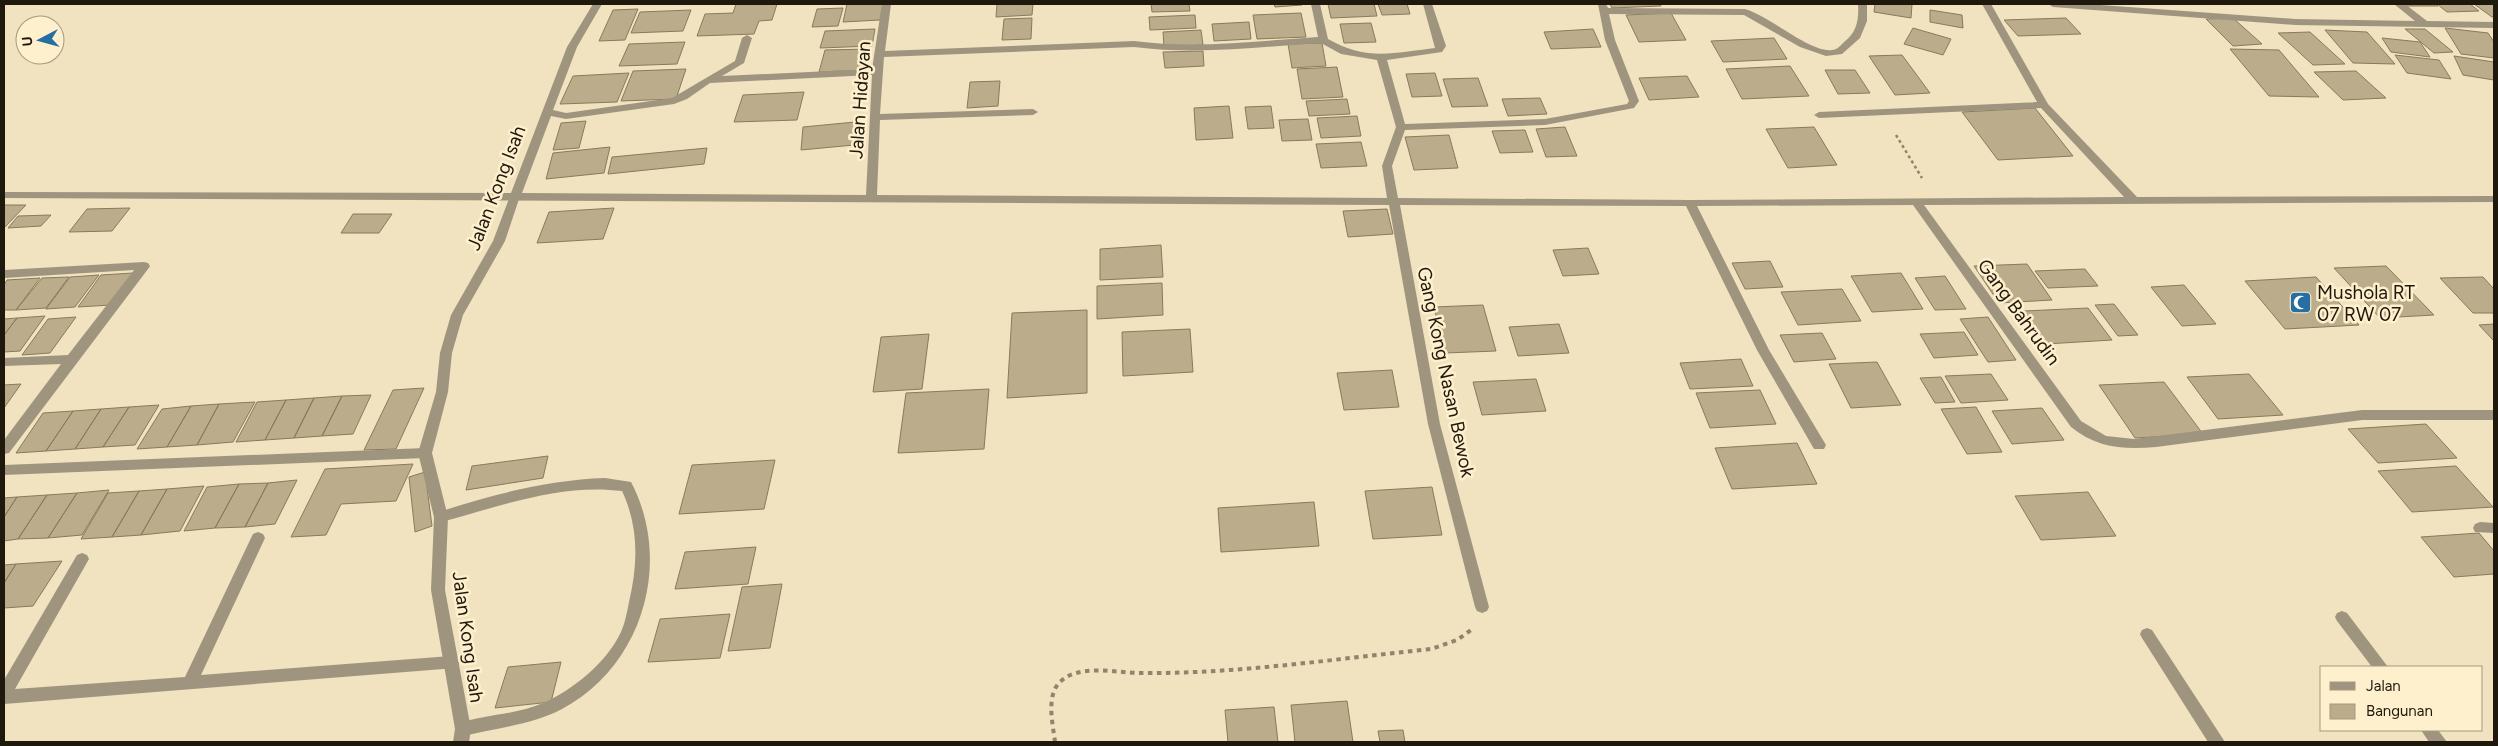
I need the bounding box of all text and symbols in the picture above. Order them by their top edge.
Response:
north arrow [15,15,65,65]
text: U [19,36,37,47]
street label: Jalan Hidayan [844,40,876,160]
street label: Jalan Kong Isah [462,122,530,254]
street label: Gang Bahrudin [1973,254,2065,370]
street label: Gang Kong Nasan Bewok [1412,265,1480,480]
place label: Mushola RT 07 RW 07 [2317,281,2416,326]
mosque icon: Mushola RT 07 RW 07 [2289,291,2313,315]
street label: Jalan Kong Isah [447,570,489,704]
legend [2320,666,2483,731]
text: Jalan [2366,677,2401,695]
text: Bangunan [2366,702,2433,720]

